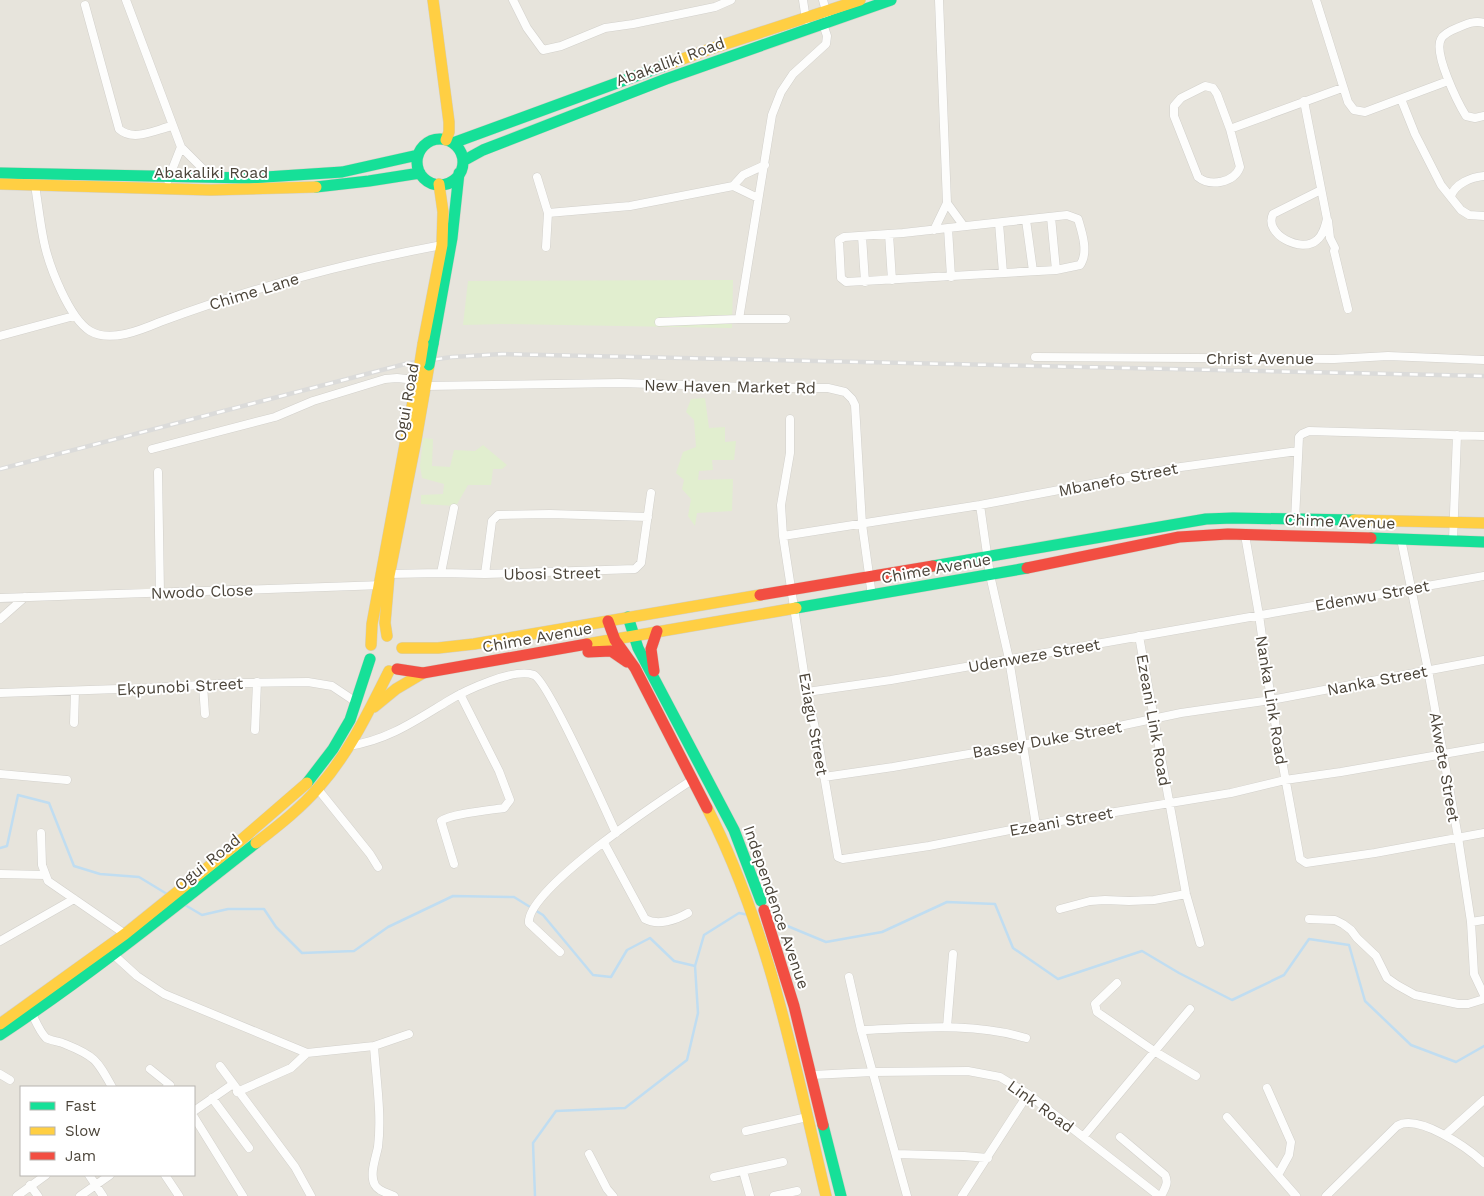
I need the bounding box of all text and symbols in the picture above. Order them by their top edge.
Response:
street label: Abakaliki Road [613,33,727,90]
street label: Abakaliki Road [154,163,268,182]
street label: Chime Lane [207,269,301,314]
street label: Christ Avenue [1206,349,1314,368]
street label: Ogui Road [390,361,423,443]
street label: New Haven Market Rd [644,376,816,397]
street label: Mbanefo Street [1057,459,1180,500]
street label: Chime Avenue [1284,510,1396,533]
street label: Chime Avenue [880,549,992,587]
street label: Ubosi Street [503,563,601,584]
street label: Edenwu Street [1313,576,1431,615]
street label: Nwodo Close [150,580,254,603]
street label: Chime Avenue [481,618,593,656]
street label: Udenweze Street [967,634,1102,676]
street label: Nanka Link Road [1252,634,1291,766]
street label: Ezeani Link Road [1133,653,1174,787]
street label: Nanka Street [1325,661,1429,700]
street label: Eziagu Street [795,671,832,777]
street label: Ekpunobi Street [116,674,244,699]
street label: Akwete Street [1425,711,1464,824]
street label: Bassey Duke Street [971,717,1124,762]
street label: Ezeani Street [1008,803,1115,840]
street label: Independence Avenue [740,823,813,991]
street label: Ogui Road [171,830,244,895]
street label: Link Road [1004,1076,1077,1137]
legend [20,1086,195,1176]
text: Fast [65,1097,97,1115]
text: Slow [65,1122,101,1140]
text: Jam [65,1147,96,1165]

